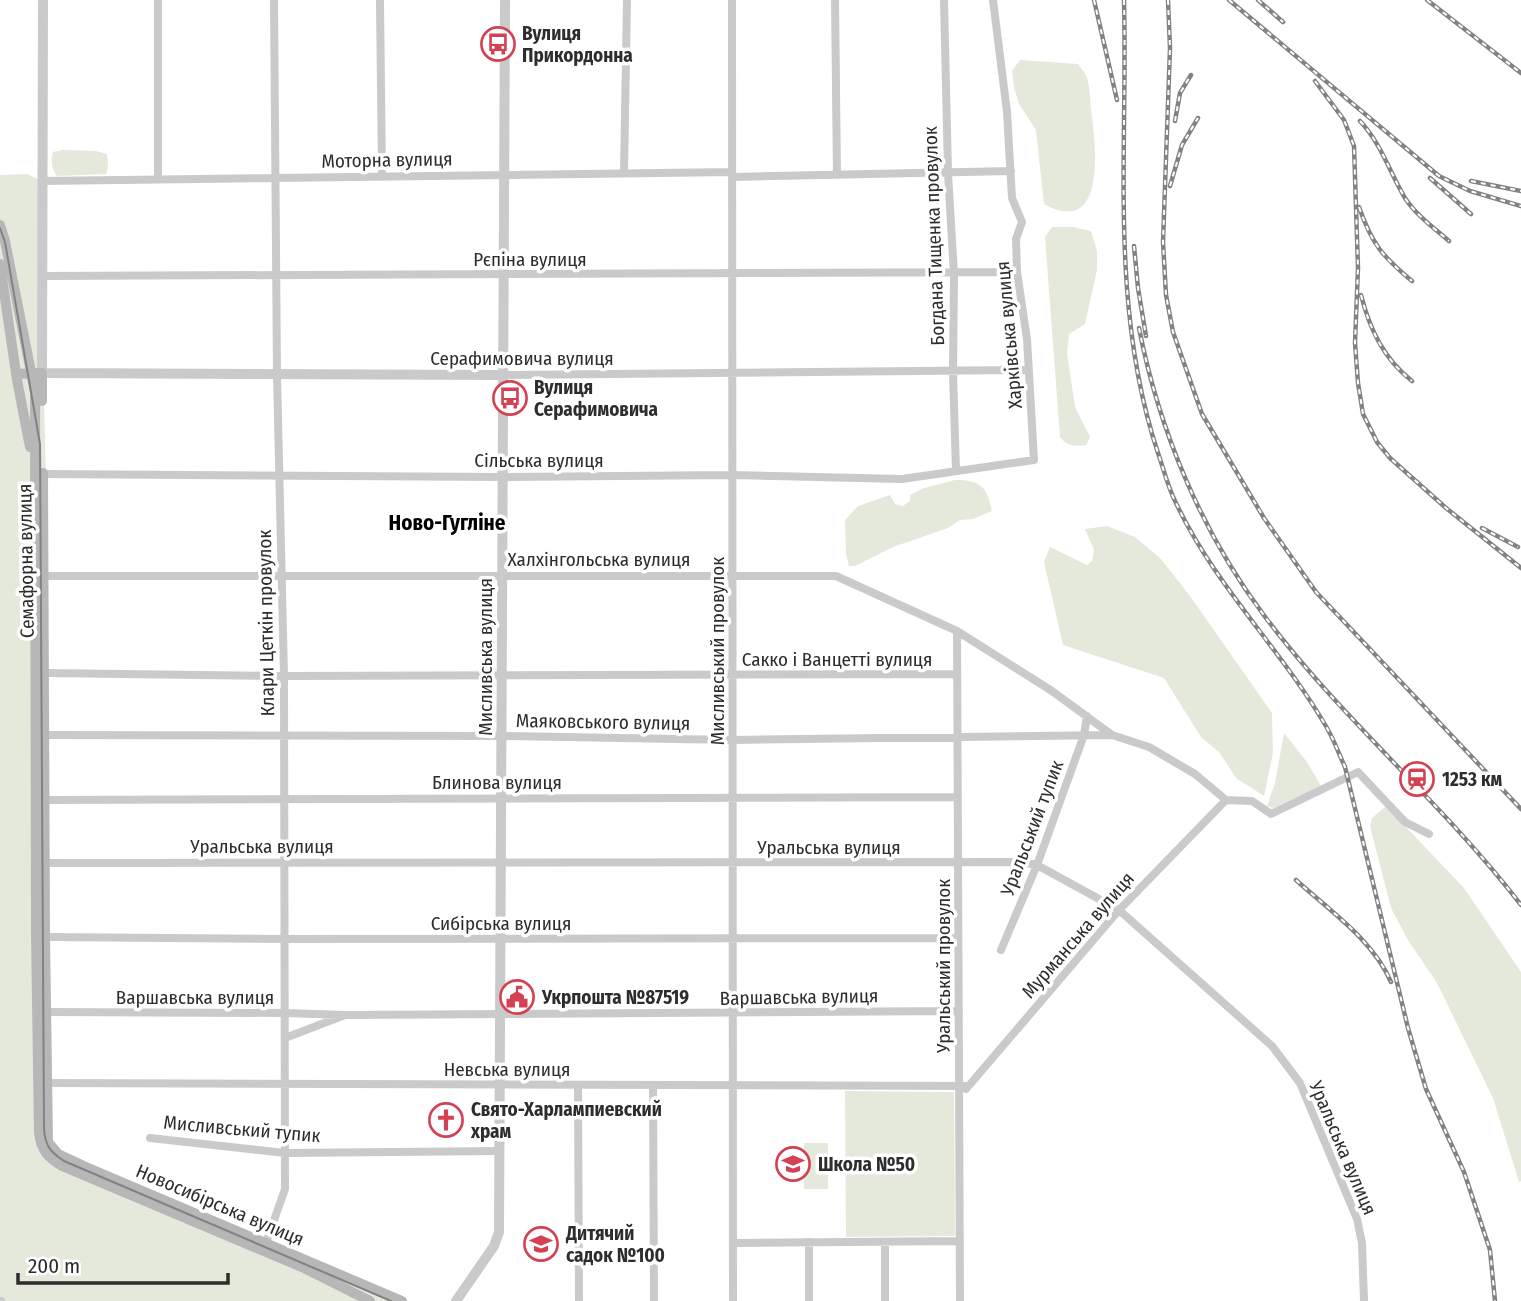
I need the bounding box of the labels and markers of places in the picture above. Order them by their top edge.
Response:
place label: Вулиця Прикордонна [522,22,633,67]
bus stop icon: Вулиця Прикордонна [479,25,517,63]
place label: Вулиця Серафимовича [534,376,658,421]
bus stop icon: Вулиця Серафимовича [491,379,529,417]
station icon: 1253 км [1398,760,1436,798]
place label: 1253 км [1442,768,1502,791]
public building icon: Укрпошта №87519 [498,978,536,1016]
place label: Укрпошта №87519 [541,986,689,1009]
place label: Свято-Харлампиевский храм [470,1098,662,1143]
church icon: Свято-Харлампиевский храм [427,1101,465,1139]
school or university icon: Школа №50 [774,1145,812,1183]
place label: Школа №50 [818,1153,915,1176]
place label: Дитячий садок №100 [565,1222,665,1267]
school or university icon: Дитячий садок №100 [522,1225,560,1263]

